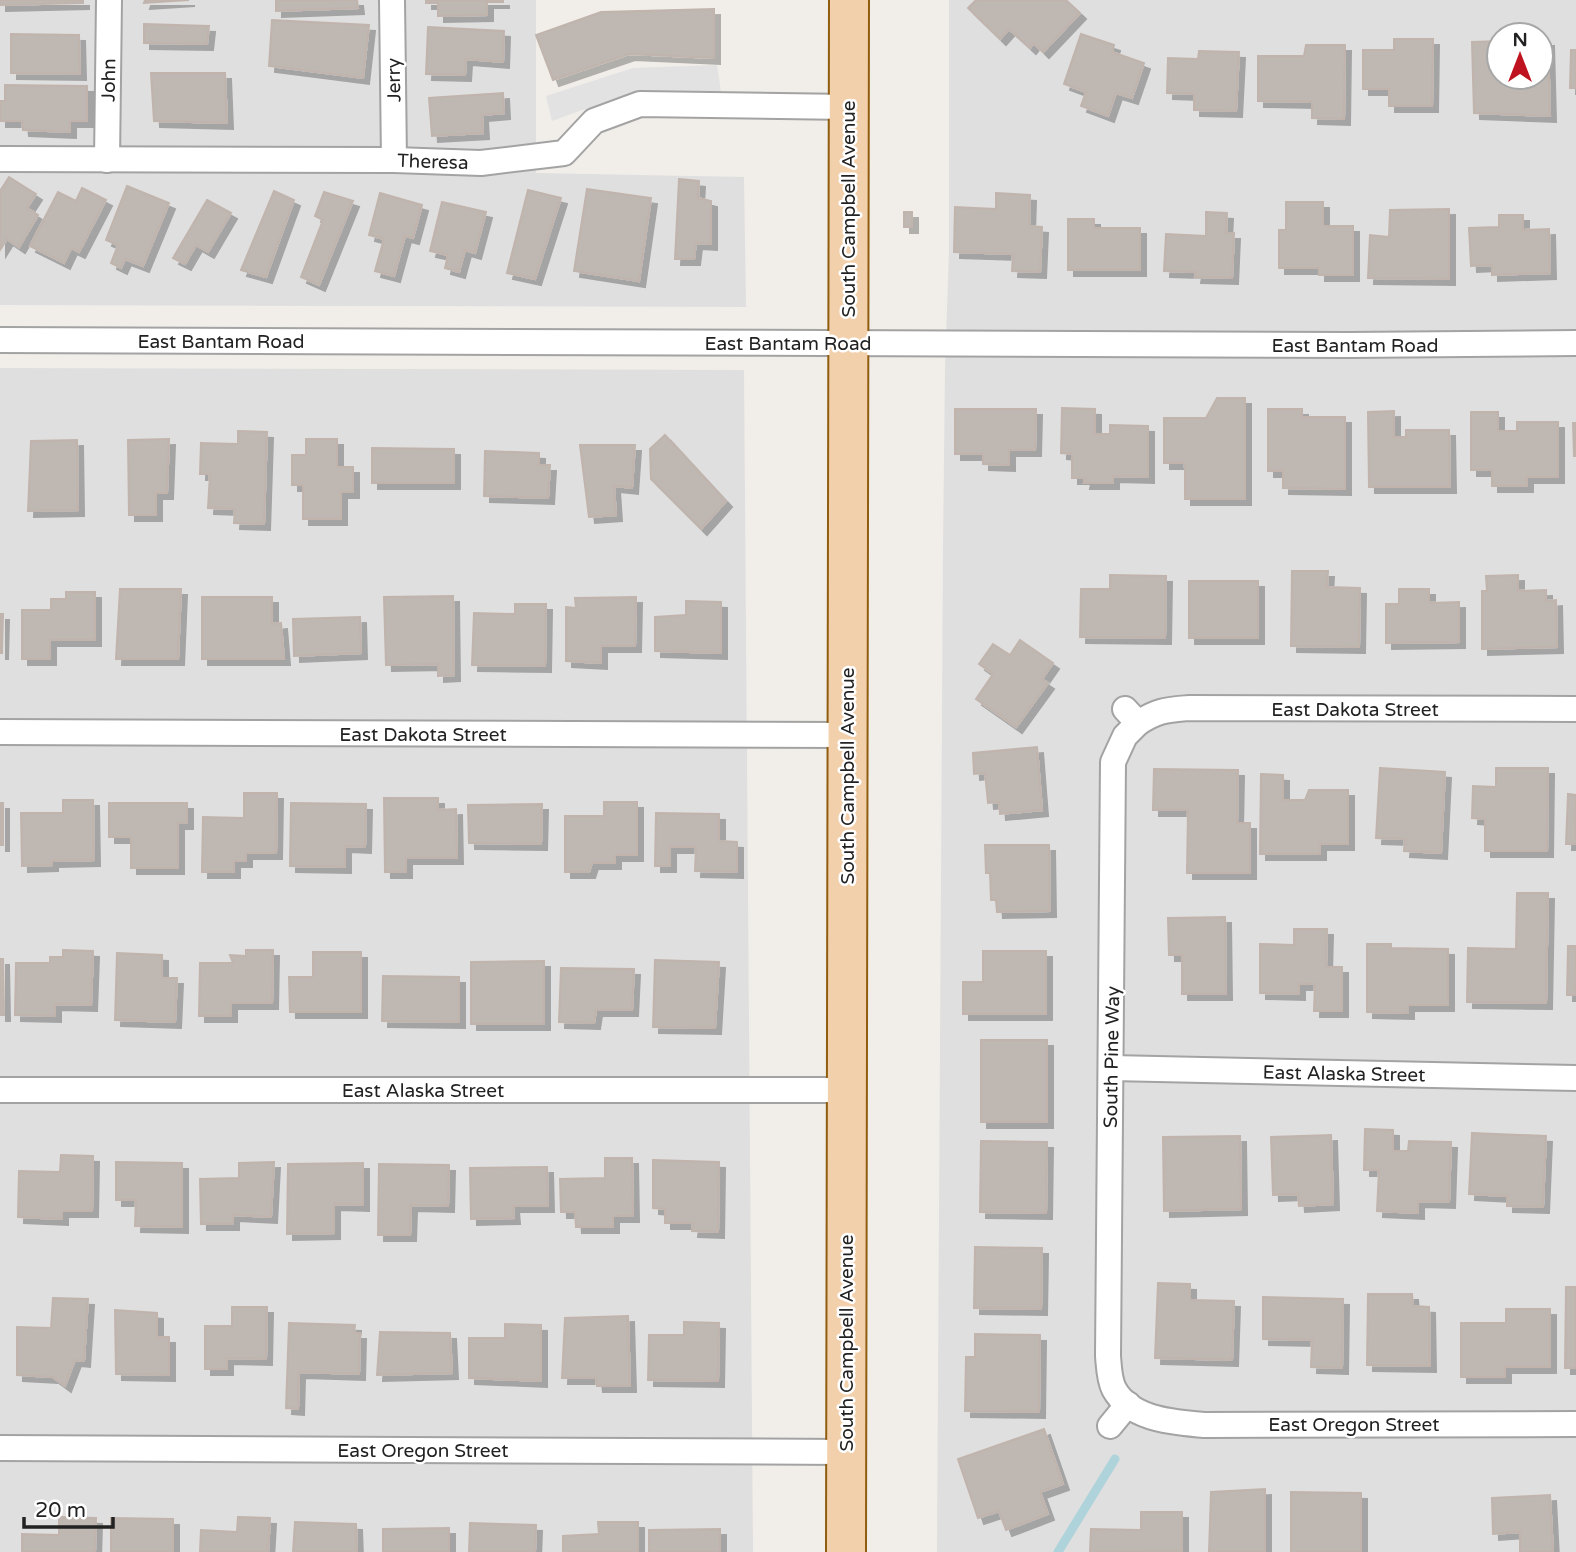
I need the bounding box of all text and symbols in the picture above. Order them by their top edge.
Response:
north arrow [1485,21,1555,91]
text: N [1512,29,1528,51]
street label: John [98,58,120,102]
street label: Jerry [383,58,405,102]
street label: South Campbell Avenue [838,100,860,318]
street label: Theresa [397,150,469,174]
street label: East Bantam Road [137,331,305,353]
street label: East Bantam Road [704,333,872,355]
street label: East Bantam Road [1271,335,1439,357]
street label: South Campbell Avenue [837,667,859,885]
street label: East Dakota Street [1271,699,1439,721]
street label: East Dakota Street [339,724,507,746]
street label: South Pine Way [1100,986,1124,1128]
street label: East Alaska Street [1263,1062,1425,1086]
street label: East Alaska Street [342,1080,504,1102]
street label: South Campbell Avenue [836,1234,858,1452]
street label: East Oregon Street [1268,1414,1440,1436]
street label: East Oregon Street [337,1440,509,1462]
scale bar [24,1486,114,1530]
text: 20 m [35,1498,86,1523]

